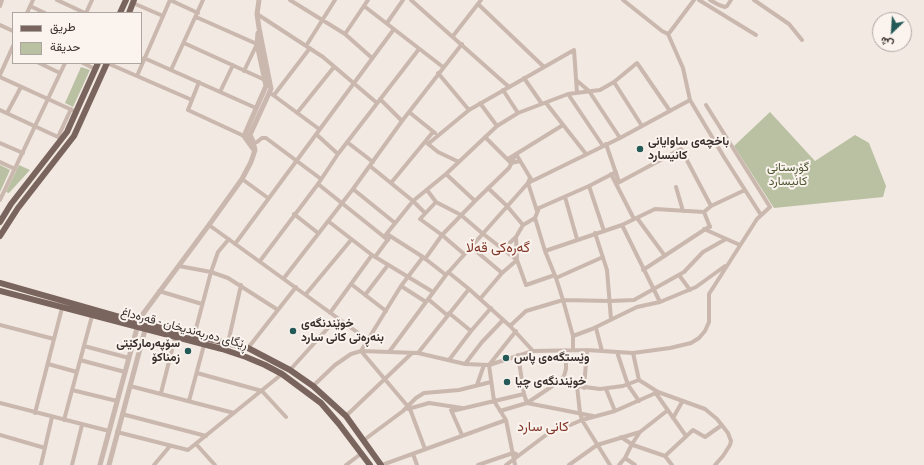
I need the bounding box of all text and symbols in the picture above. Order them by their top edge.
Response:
legend [12,12,142,64]
north arrow [872,12,912,52]
text: طريق [50,20,75,34]
text: ش [878,34,896,51]
text: حديقة [50,40,80,54]
place label: باخچەی ساوایانی کانیسارد [648,135,729,163]
marker: باخچەی ساوایانی کانیسارد [635,144,645,154]
park label: گۆڕستانی کانیسارد [767,161,809,189]
district label: گەرەکی قەڵا [466,240,530,256]
street label: ڕێگای دەربەندیخان - قەرەداغ [119,305,249,353]
place label: خوێندنگەی بنەڕەتی کانی سارد [301,317,384,345]
marker: خوێندنگەی بنەڕەتی کانی سارد [288,326,298,336]
place label: سۆپەرمارکێتی زمناکۆ [116,337,180,365]
marker: سۆپەرمارکێتی زمناکۆ [183,346,193,356]
place label: وێستگەەی پاس [514,351,589,365]
marker: وێستگەەی پاس [501,353,511,363]
place label: خوێندنگەی چیا [515,375,586,389]
marker: خوێندنگەی چیا [502,377,512,387]
district label: کانی سارد [517,419,569,435]

